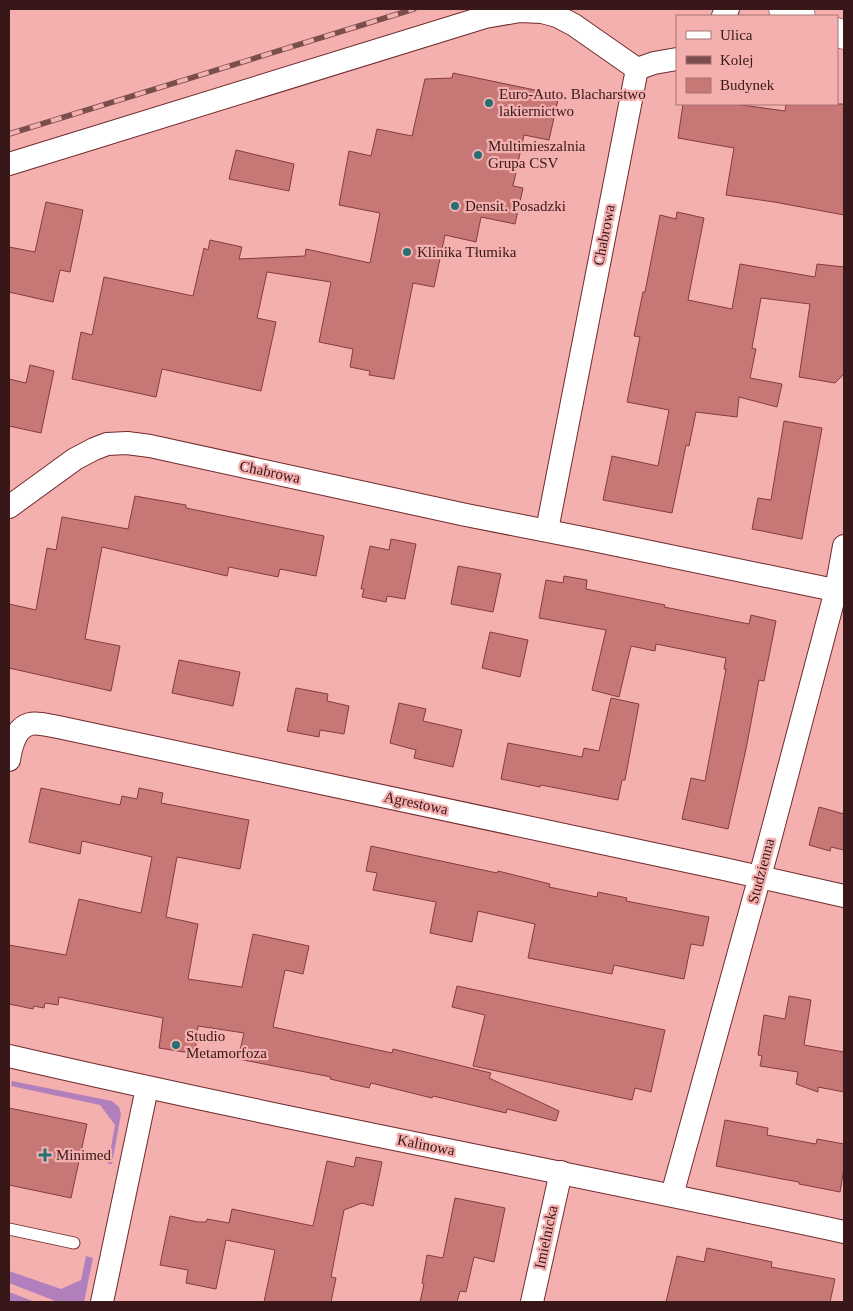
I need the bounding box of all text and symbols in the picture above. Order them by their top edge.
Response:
legend [676,15,838,105]
text: Ulica [720,27,753,43]
text: Kolej [720,52,753,68]
text: Budynek [720,77,775,93]
place label: Euro-Auto. Blacharstwo lakiernictwo [499,86,646,119]
marker: Euro-Auto. Blacharstwo lakiernictwo [483,97,495,109]
place label: Multimieszalnia Grupa CSV [488,138,586,171]
marker: Multimieszalnia Grupa CSV [472,149,484,161]
place label: Densit. Posadzki [465,198,566,214]
marker: Densit. Posadzki [449,200,461,212]
street label: Chabrowa [590,203,618,267]
place label: Klinika Tłumika [417,244,517,260]
marker: Klinika Tłumika [401,246,413,258]
street label: Chabrowa [238,458,302,486]
street label: Agrestowa [383,788,450,818]
street label: Studzienna [745,836,777,905]
place label: Studio Metamorfoza [186,1028,267,1061]
marker: Studio Metamorfoza [170,1039,182,1051]
street label: Kalinowa [396,1132,456,1158]
place label: Minimed [56,1147,111,1163]
marker: Minimed [38,1148,52,1162]
street label: Imielnicka [532,1204,561,1270]

